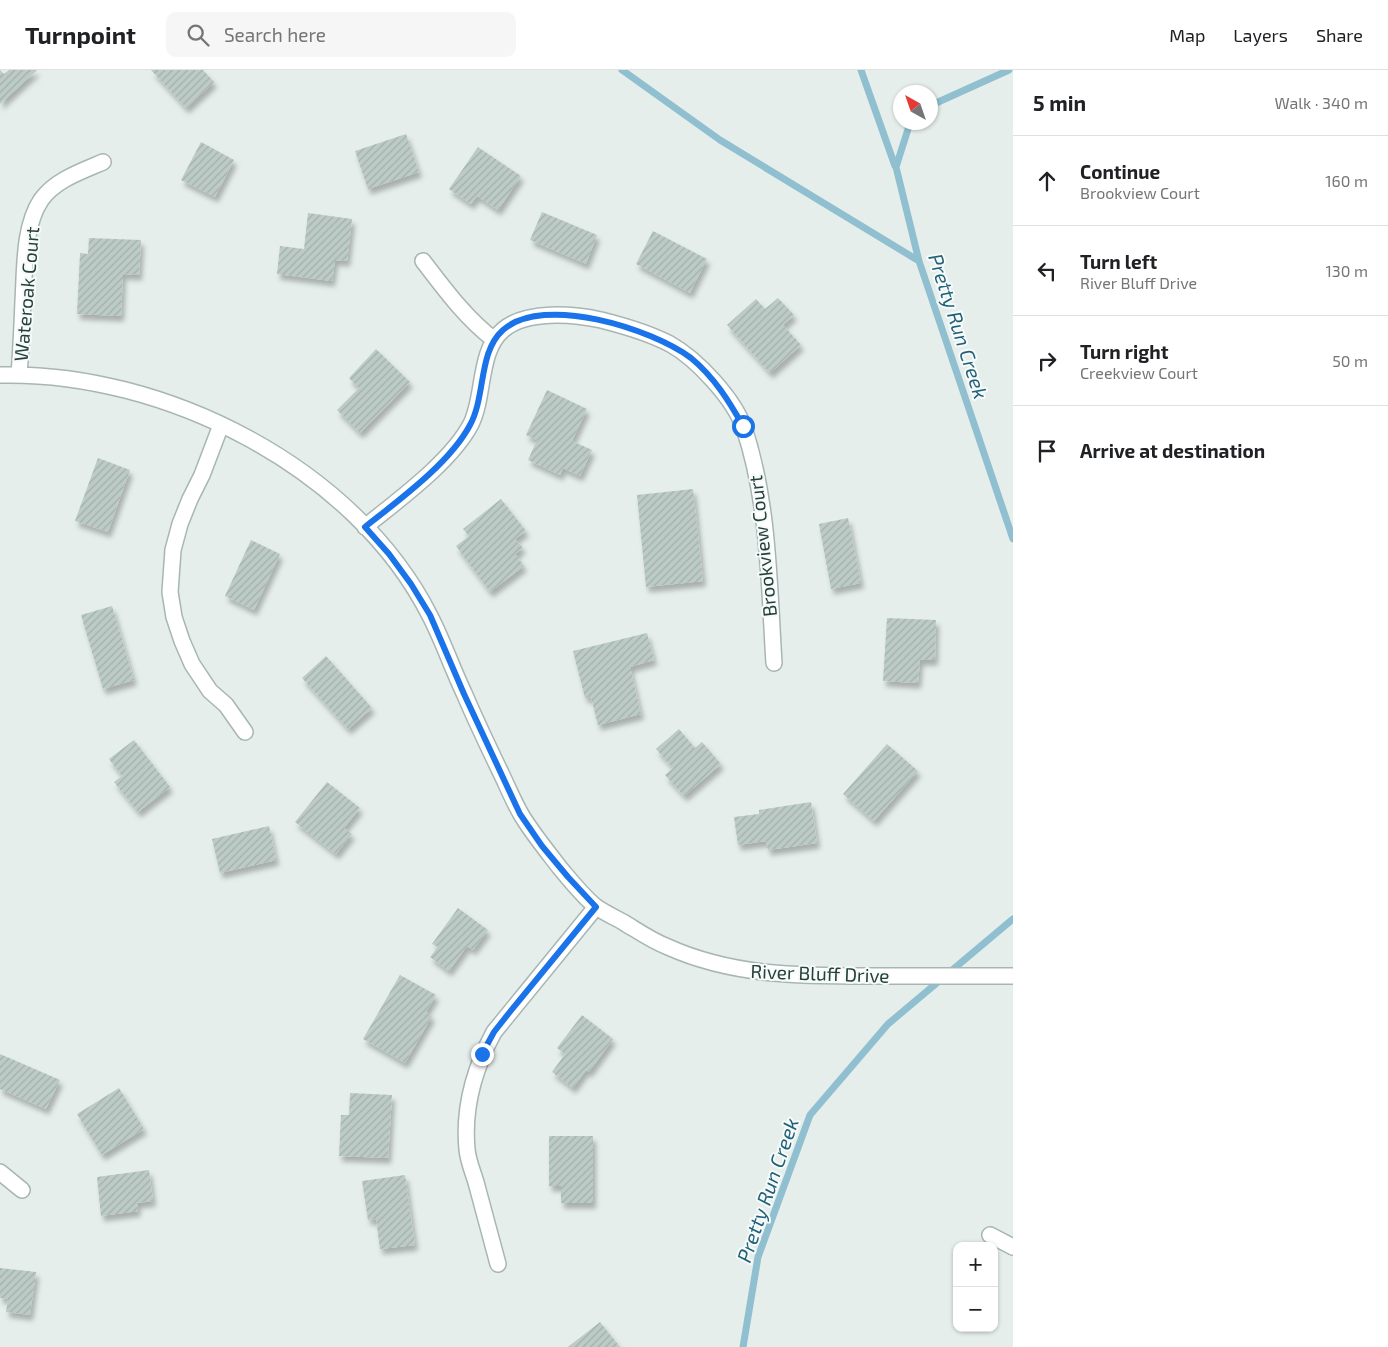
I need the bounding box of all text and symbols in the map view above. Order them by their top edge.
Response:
search box [166,12,516,57]
text: Turnpoint [25,20,136,49]
icon: search [184,21,212,49]
text: Search here [224,23,326,46]
text: Map [1169,24,1205,46]
text: Layers [1233,24,1288,46]
text: Share [1316,24,1363,46]
north arrow [893,85,938,130]
text: 5 min [1033,90,1086,115]
text: Walk · 340 m [1275,93,1368,112]
text: Continue [1080,160,1160,183]
icon: ahead [1033,167,1061,195]
text: 160 m [1325,171,1368,190]
text: Brookview Court [1080,183,1200,202]
street label: Wateroak Court [9,226,43,362]
water label: Pretty Run Creek [923,250,994,402]
text: Turn left [1080,250,1157,273]
icon: left [1033,257,1061,285]
text: 130 m [1326,261,1368,280]
text: River Bluff Drive [1080,273,1197,292]
text: Turn right [1080,340,1168,363]
icon: right [1033,347,1061,375]
text: 50 m [1332,351,1368,370]
text: Creekview Court [1080,363,1198,382]
route start [732,415,755,438]
icon: arrive [1033,437,1061,465]
text: Arrive at destination [1080,439,1265,462]
street label: Brookview Court [743,474,781,618]
street label: River Bluff Drive [750,959,890,987]
route end [471,1043,494,1066]
water label: Pretty Run Creek [731,1115,804,1266]
map controls [953,1242,998,1332]
button: + [953,1242,998,1287]
button: − [953,1287,998,1332]

